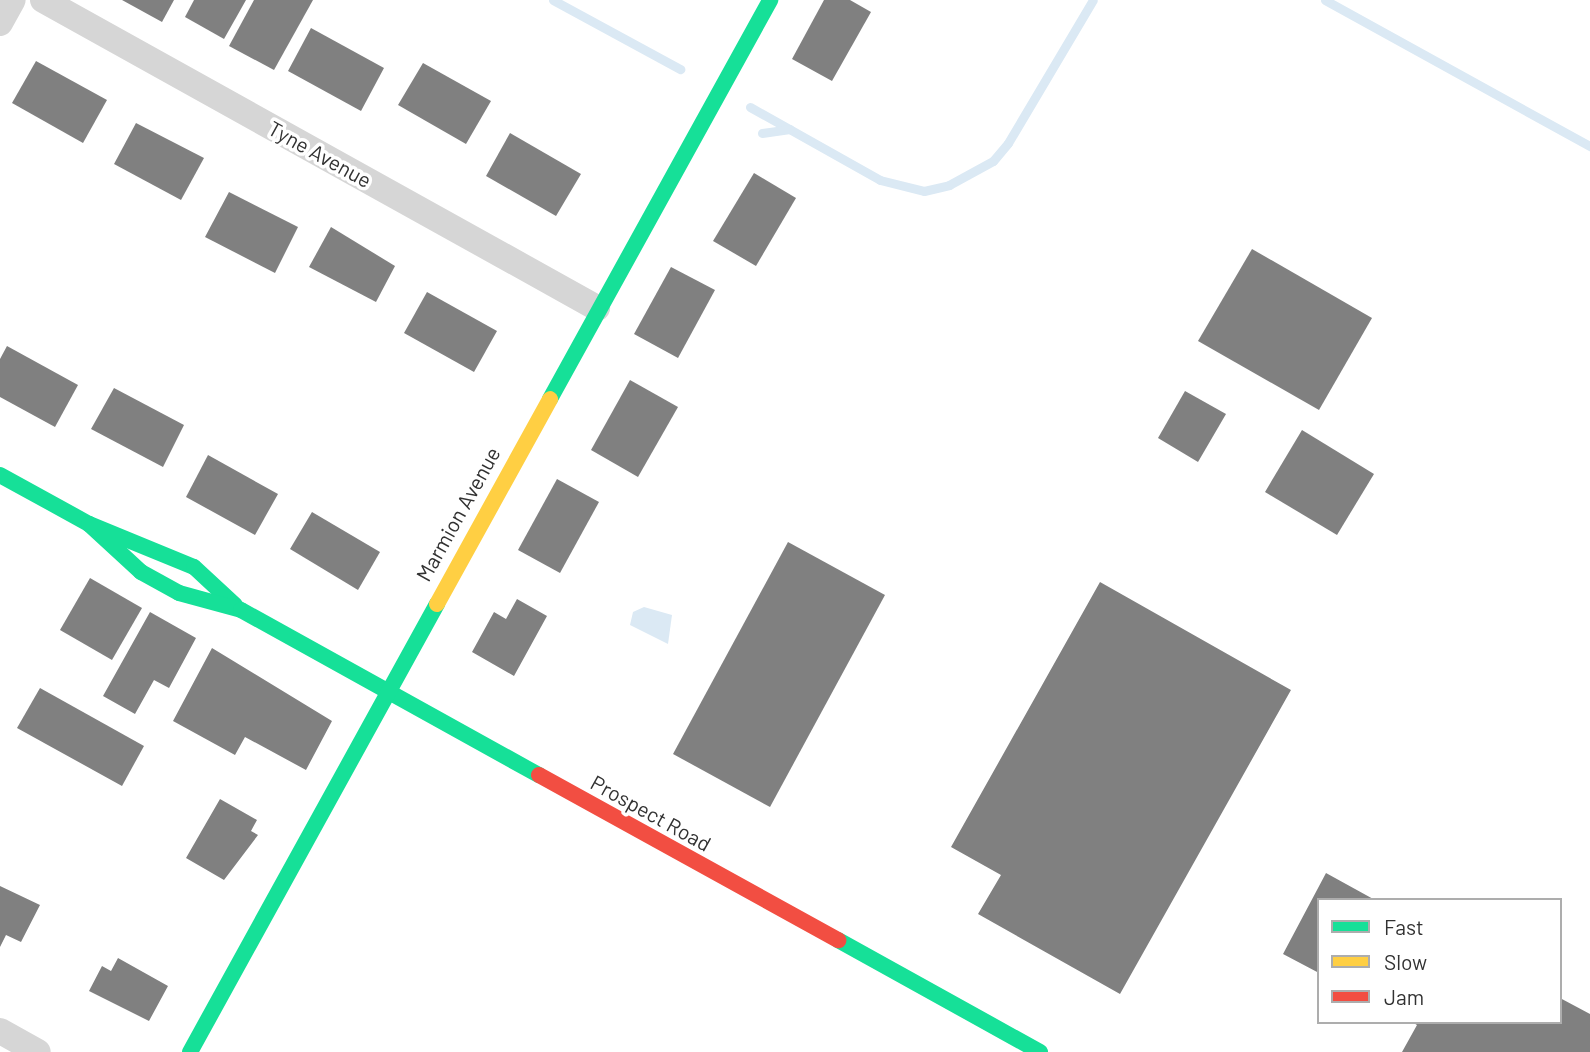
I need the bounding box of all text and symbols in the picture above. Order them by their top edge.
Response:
street label: Tyne Avenue [264,115,376,193]
street label: Marmion Avenue [411,442,505,586]
street label: Prospect Road [587,770,715,856]
legend [1317,898,1562,1024]
text: Fast [1384,914,1424,939]
text: Slow [1384,949,1427,974]
text: Jam [1384,984,1424,1009]

